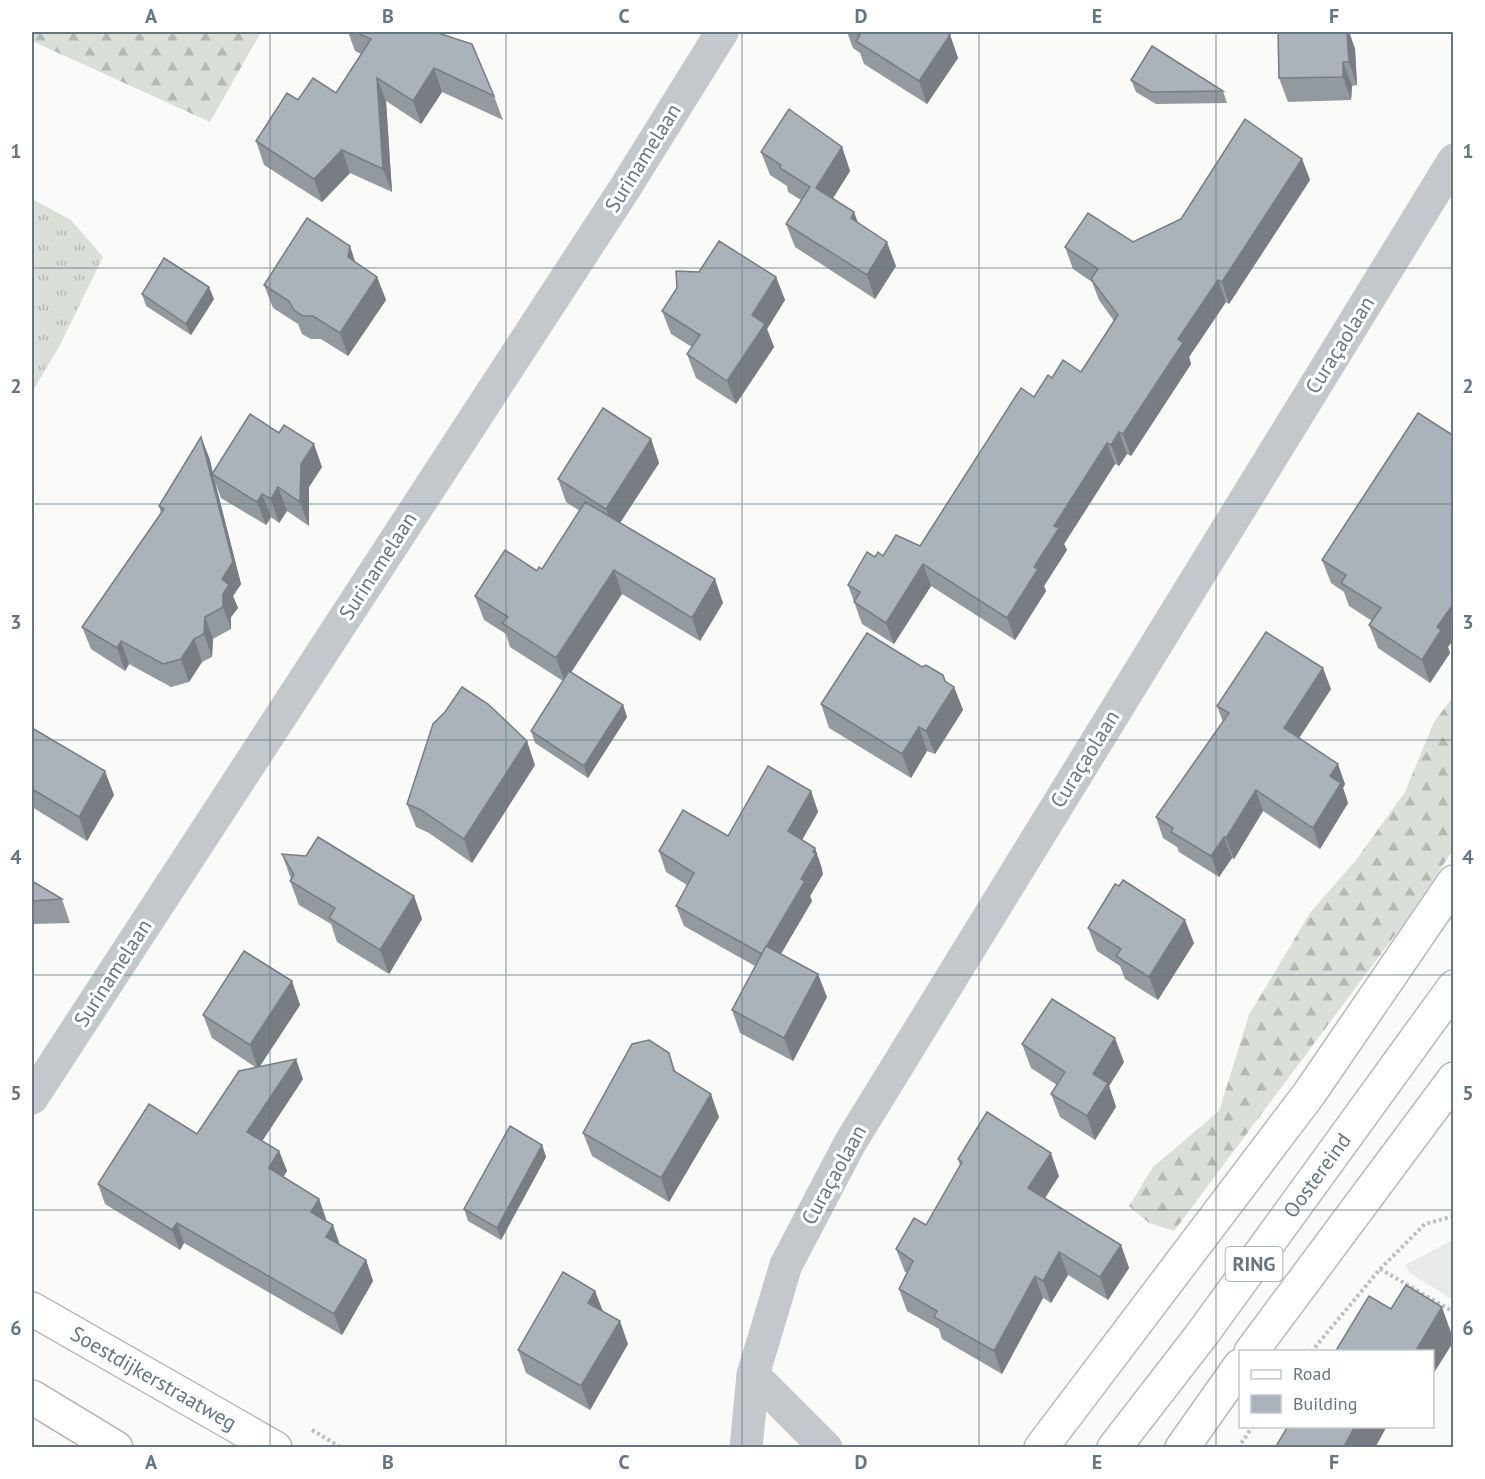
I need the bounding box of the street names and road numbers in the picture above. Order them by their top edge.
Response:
street label: Surinamelaan [598,98,687,217]
street label: Curaçaolaan [1299,291,1380,399]
street label: Surinamelaan [333,507,422,625]
street label: Curaçaolaan [1044,705,1125,813]
street label: Surinamelaan [68,914,157,1032]
street label: Curaçaolaan [795,1120,872,1229]
street label: Oostereind [1277,1127,1357,1223]
road number: RING [1226,1247,1282,1281]
street label: Soestdijkerstraatweg [66,1320,242,1436]

